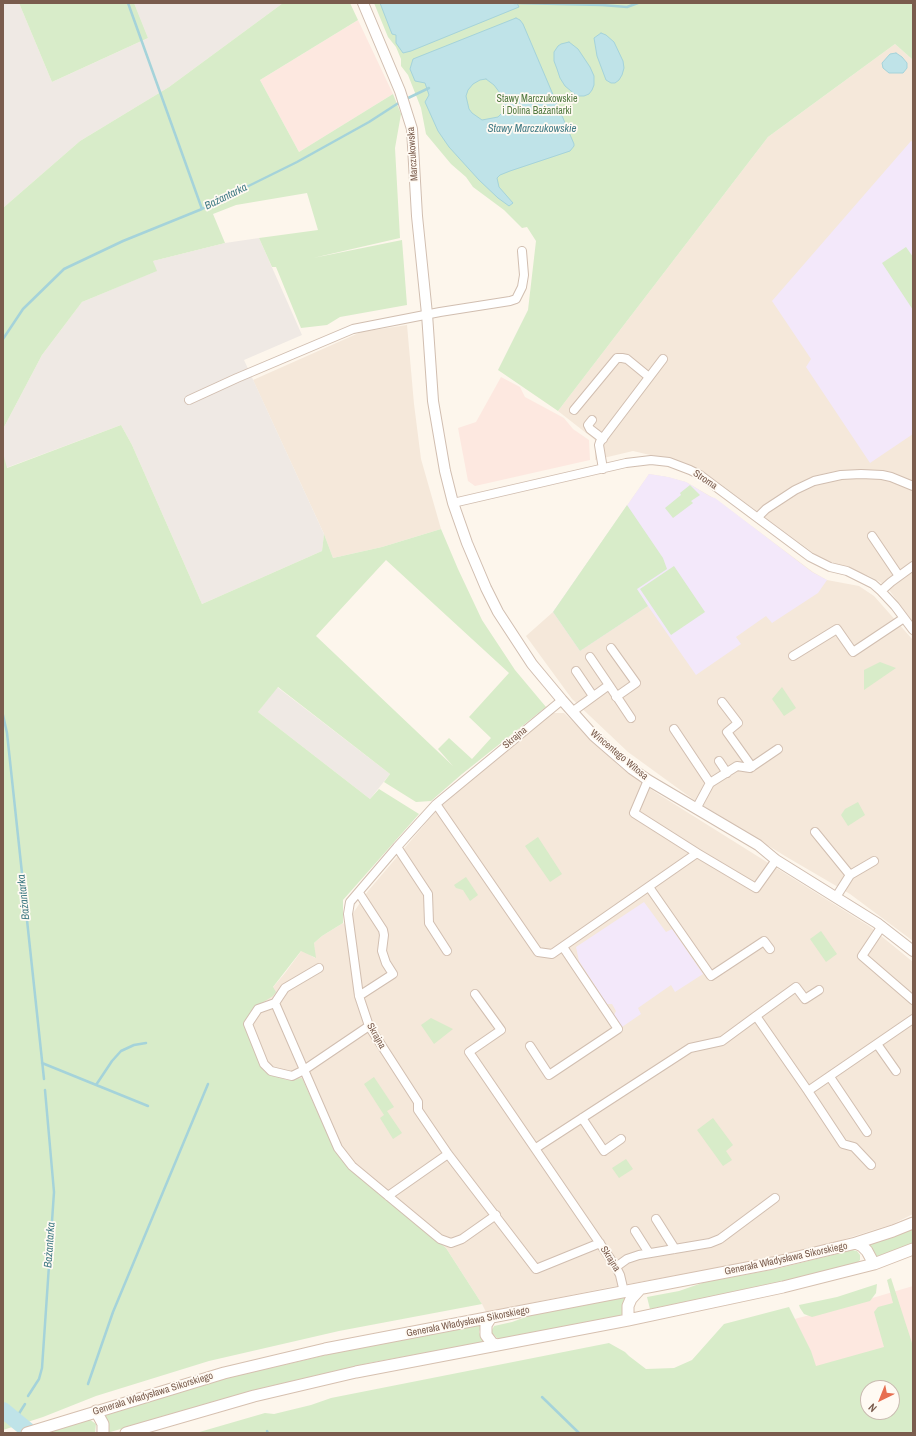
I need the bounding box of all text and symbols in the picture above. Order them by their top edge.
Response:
park label: Stawy Marczukowskie i Dolina Bażantarki [496,93,578,116]
water label: Stawy Marczukowskie [487,122,577,136]
street label: Marczukowska [405,127,421,181]
water label: Bażantarka [203,181,249,213]
street label: Stroma [691,468,719,492]
street label: Skrajna [500,724,530,752]
street label: Wincentego Witosa [588,727,650,783]
water label: Bażantarka [15,874,33,920]
street label: Skrajna [364,1021,388,1051]
water label: Bażantarka [42,1222,58,1268]
street label: Generała Władysława Sikorskiego [723,1240,849,1278]
street label: Skrajna [598,1244,622,1274]
street label: Generała Władysława Sikorskiego [405,1304,531,1340]
street label: Generała Władysława Sikorskiego [91,1370,215,1418]
north arrow [860,1380,900,1420]
text: N [865,1401,880,1415]

